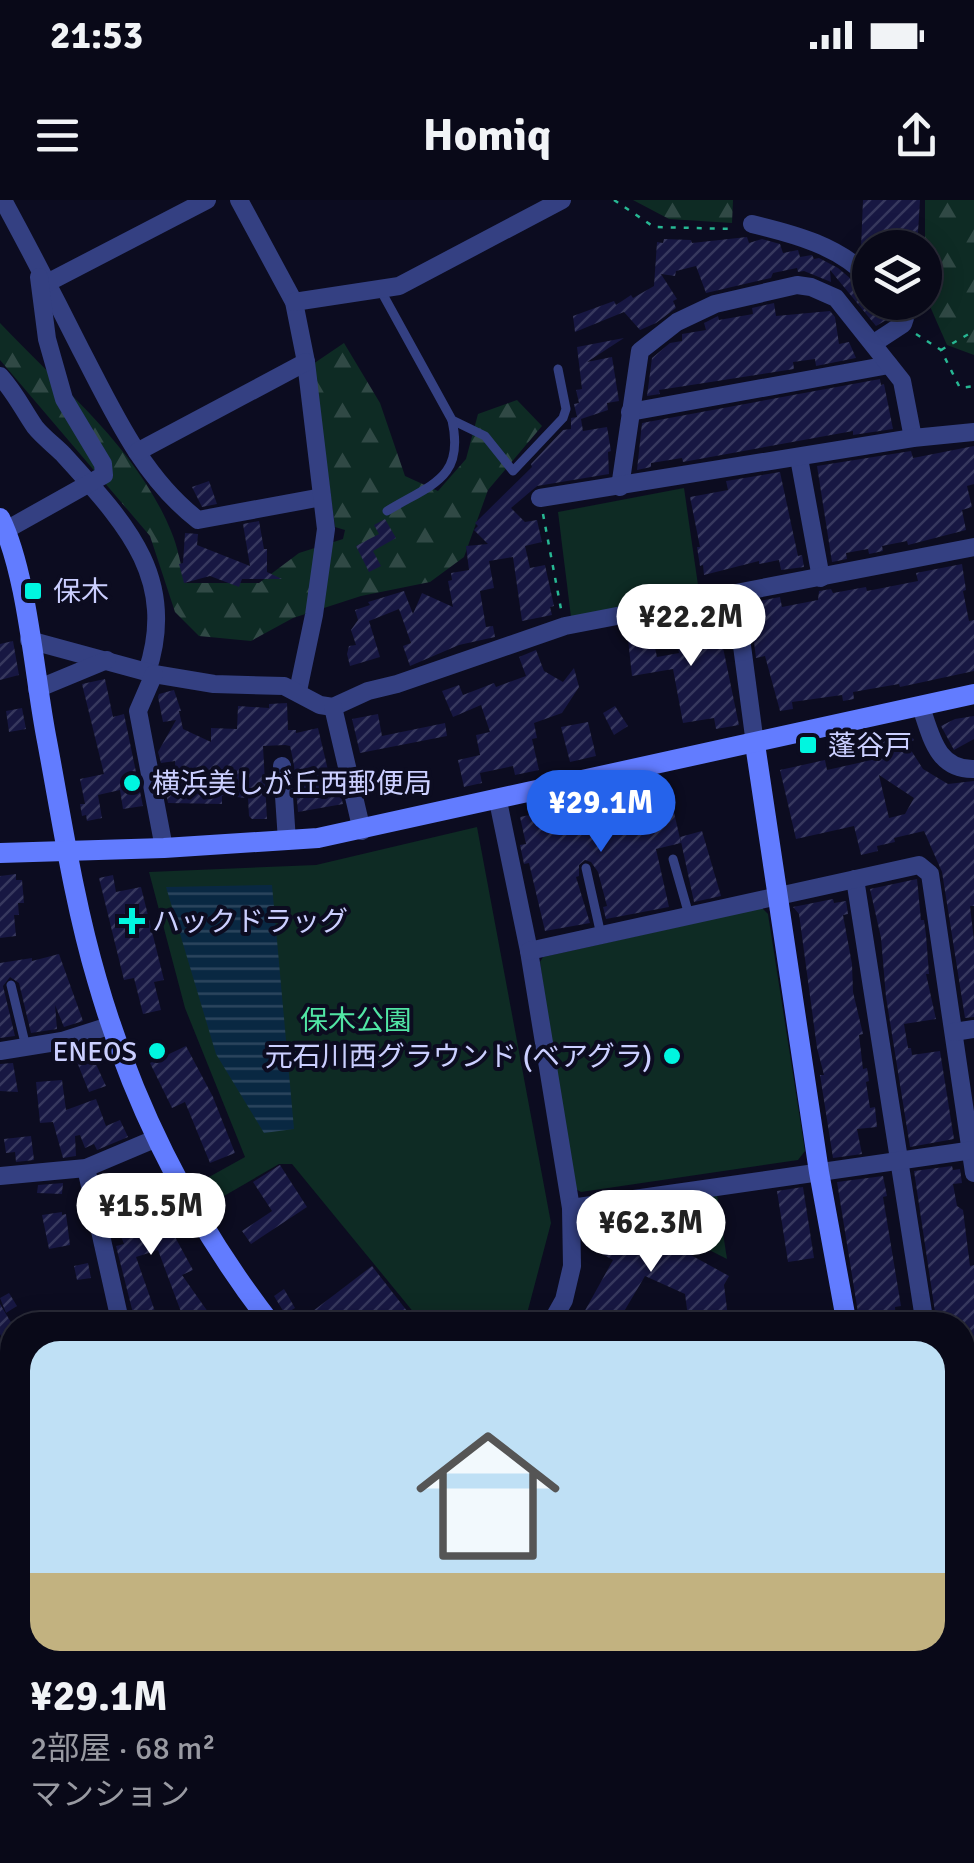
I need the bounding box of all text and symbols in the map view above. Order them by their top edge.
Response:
text: 21:53 [50,12,143,59]
icon: menu [30,108,85,163]
text: Homiq [423,108,551,163]
icon: share [889,108,944,163]
map controls [852,230,942,320]
button: layers [852,230,942,320]
place label: 保木 [53,575,109,609]
marker: 保木 [22,580,44,602]
pin: ¥22.2M [610,584,772,669]
text: ¥22.2M [639,597,743,636]
place label: 蓬谷戸 [828,729,912,763]
marker: 蓬谷戸 [797,734,819,756]
place label: 横浜美しが丘西郵便局 [152,767,432,801]
pin: ¥29.1M [520,770,682,855]
marker: 横浜美しが丘西郵便局 [121,772,143,794]
text: ¥29.1M [549,783,653,822]
place label: ハックドラッグ [152,905,348,939]
marker: ハックドラッグ [121,910,143,932]
park label: 保木公園 [300,1004,412,1038]
place label: ENEOS [52,1035,137,1069]
marker: ENEOS [146,1040,168,1062]
place label: 元石川西グラウンド (ベアグラ) [265,1040,652,1074]
marker: 元石川西グラウンド (ベアグラ) [661,1045,683,1067]
pin: ¥15.5M [70,1173,232,1258]
text: ¥15.5M [99,1186,203,1225]
pin: ¥62.3M [570,1190,732,1275]
text: ¥62.3M [599,1203,703,1242]
icon: home [398,1406,578,1586]
text: ¥29.1M [30,1671,168,1722]
text: 2部屋 · 68 m² [30,1729,216,1768]
text: マンション [30,1775,190,1814]

